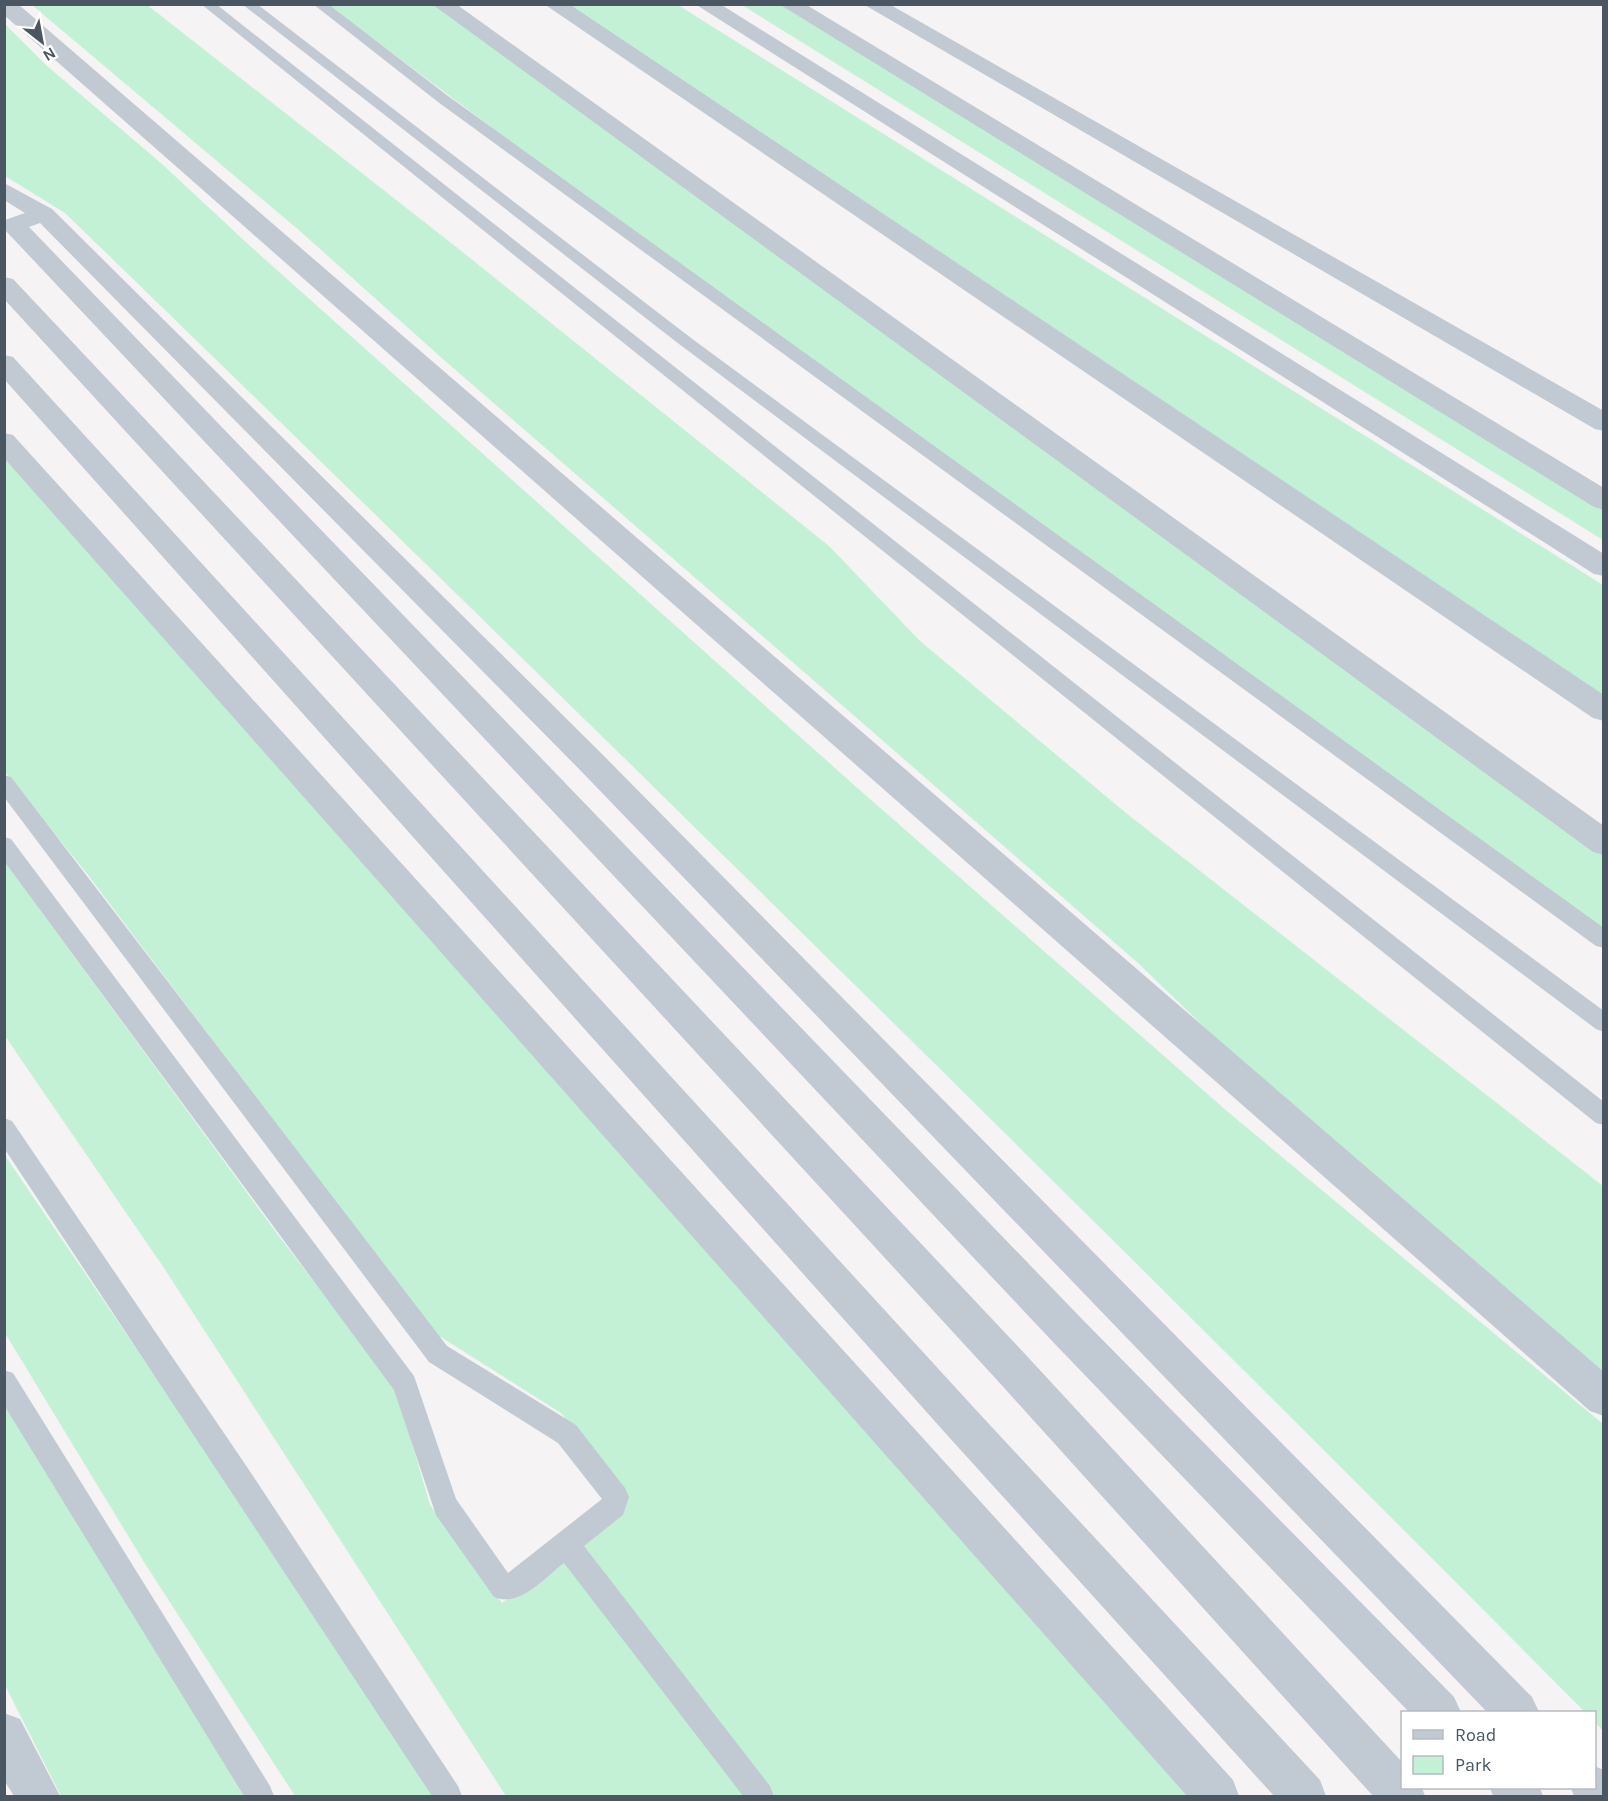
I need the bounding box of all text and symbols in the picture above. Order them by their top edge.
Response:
north arrow [12,12,72,72]
text: N [40,43,59,66]
legend [1401,1711,1596,1789]
text: Road [1455,1724,1496,1746]
text: Park [1455,1754,1492,1776]

